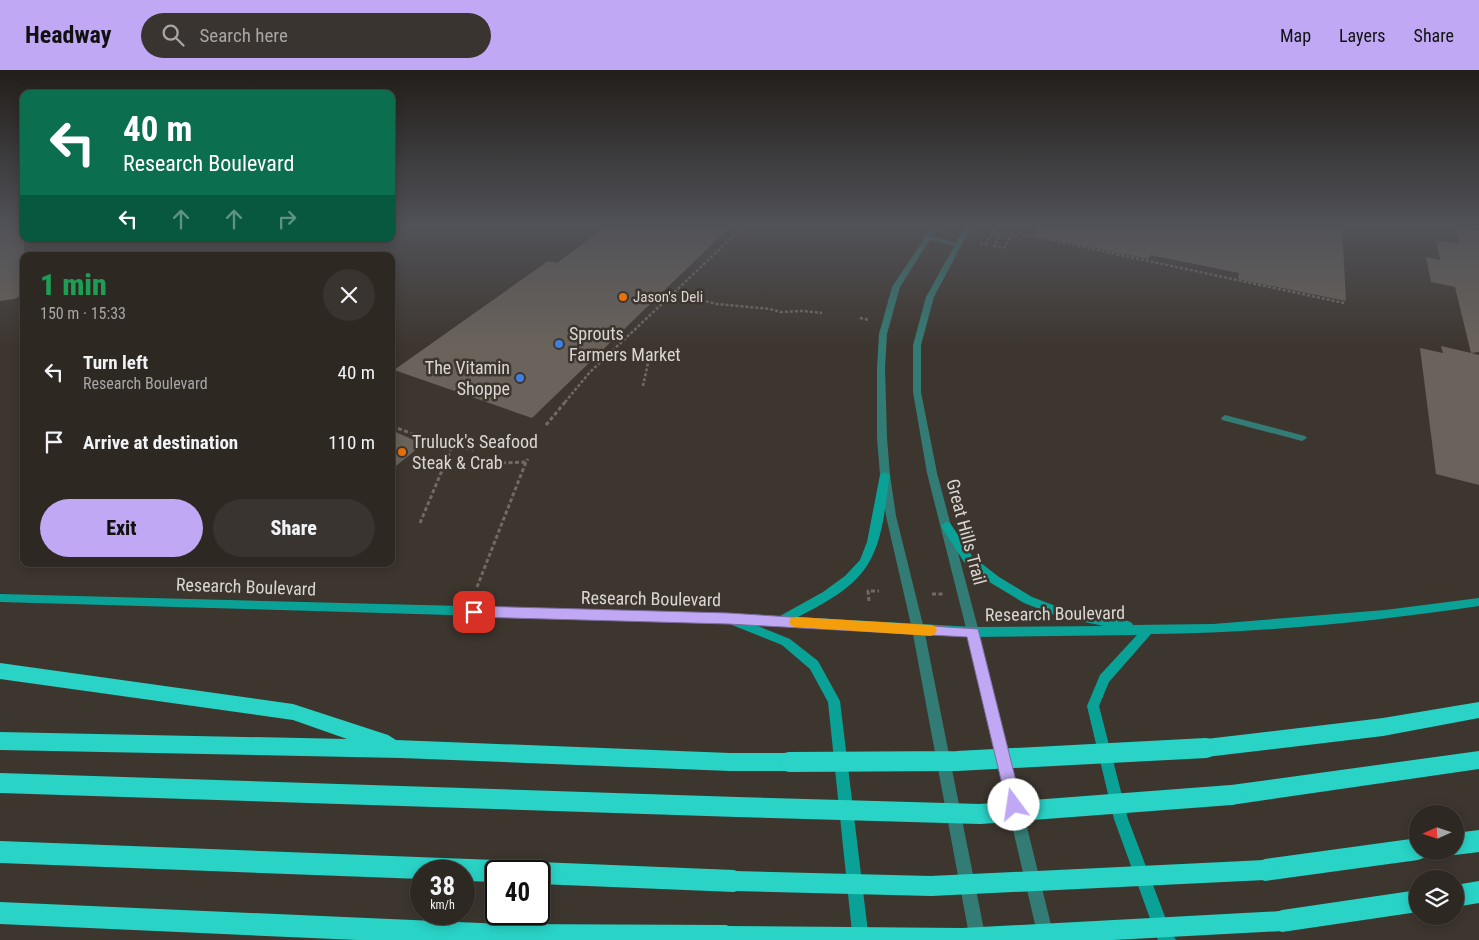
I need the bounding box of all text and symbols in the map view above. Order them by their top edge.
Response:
search box [141,13,491,58]
text: Headway [25,21,111,49]
icon: search [159,21,187,49]
text: Search here [199,24,288,47]
text: Map [1280,25,1311,46]
text: Layers [1339,25,1386,46]
text: Share [1414,25,1454,46]
text: 40 m [123,109,192,150]
icon: left [40,110,105,175]
text: Research Boulevard [123,151,294,176]
icon: left [114,205,142,233]
icon: ahead [167,205,195,233]
icon: ahead [220,205,248,233]
icon: right [273,205,301,233]
text: 1 min [40,267,107,302]
button: close [323,269,375,321]
place label: Jason's Deli [633,288,703,306]
marker: Jason's Deli [617,291,629,303]
text: 150 m · 15:33 [40,304,126,323]
place label: Sprouts Farmers Market [569,323,681,365]
marker: Sprouts Farmers Market [553,338,565,350]
text: Turn left [83,351,148,374]
place label: The Vitamin Shoppe [425,357,510,399]
icon: left [40,358,68,386]
text: 40 m [338,361,375,384]
marker: The Vitamin Shoppe [514,372,526,384]
text: Research Boulevard [83,374,208,393]
icon: arrive [40,428,68,456]
text: Arrive at destination [83,431,238,454]
text: 110 m [328,431,375,454]
place label: Truluck's Seafood Steak & Crab [412,431,538,473]
marker: Truluck's Seafood Steak & Crab [396,446,408,458]
street label: Great Hills Trail [942,477,991,587]
button: Exit [40,499,203,557]
button: Share [213,499,375,557]
street label: Research Boulevard [176,574,316,599]
street label: Research Boulevard [581,587,721,610]
pin [453,591,495,633]
icon: arrive [460,598,488,626]
street label: Research Boulevard [985,602,1125,625]
position arrow [987,778,1039,830]
north arrow [1409,805,1464,860]
map controls [1409,805,1464,925]
speed limit sign: 40 [485,860,550,925]
button: layers [1409,870,1464,925]
text: 38 [430,872,455,901]
text: km/h [430,898,455,912]

